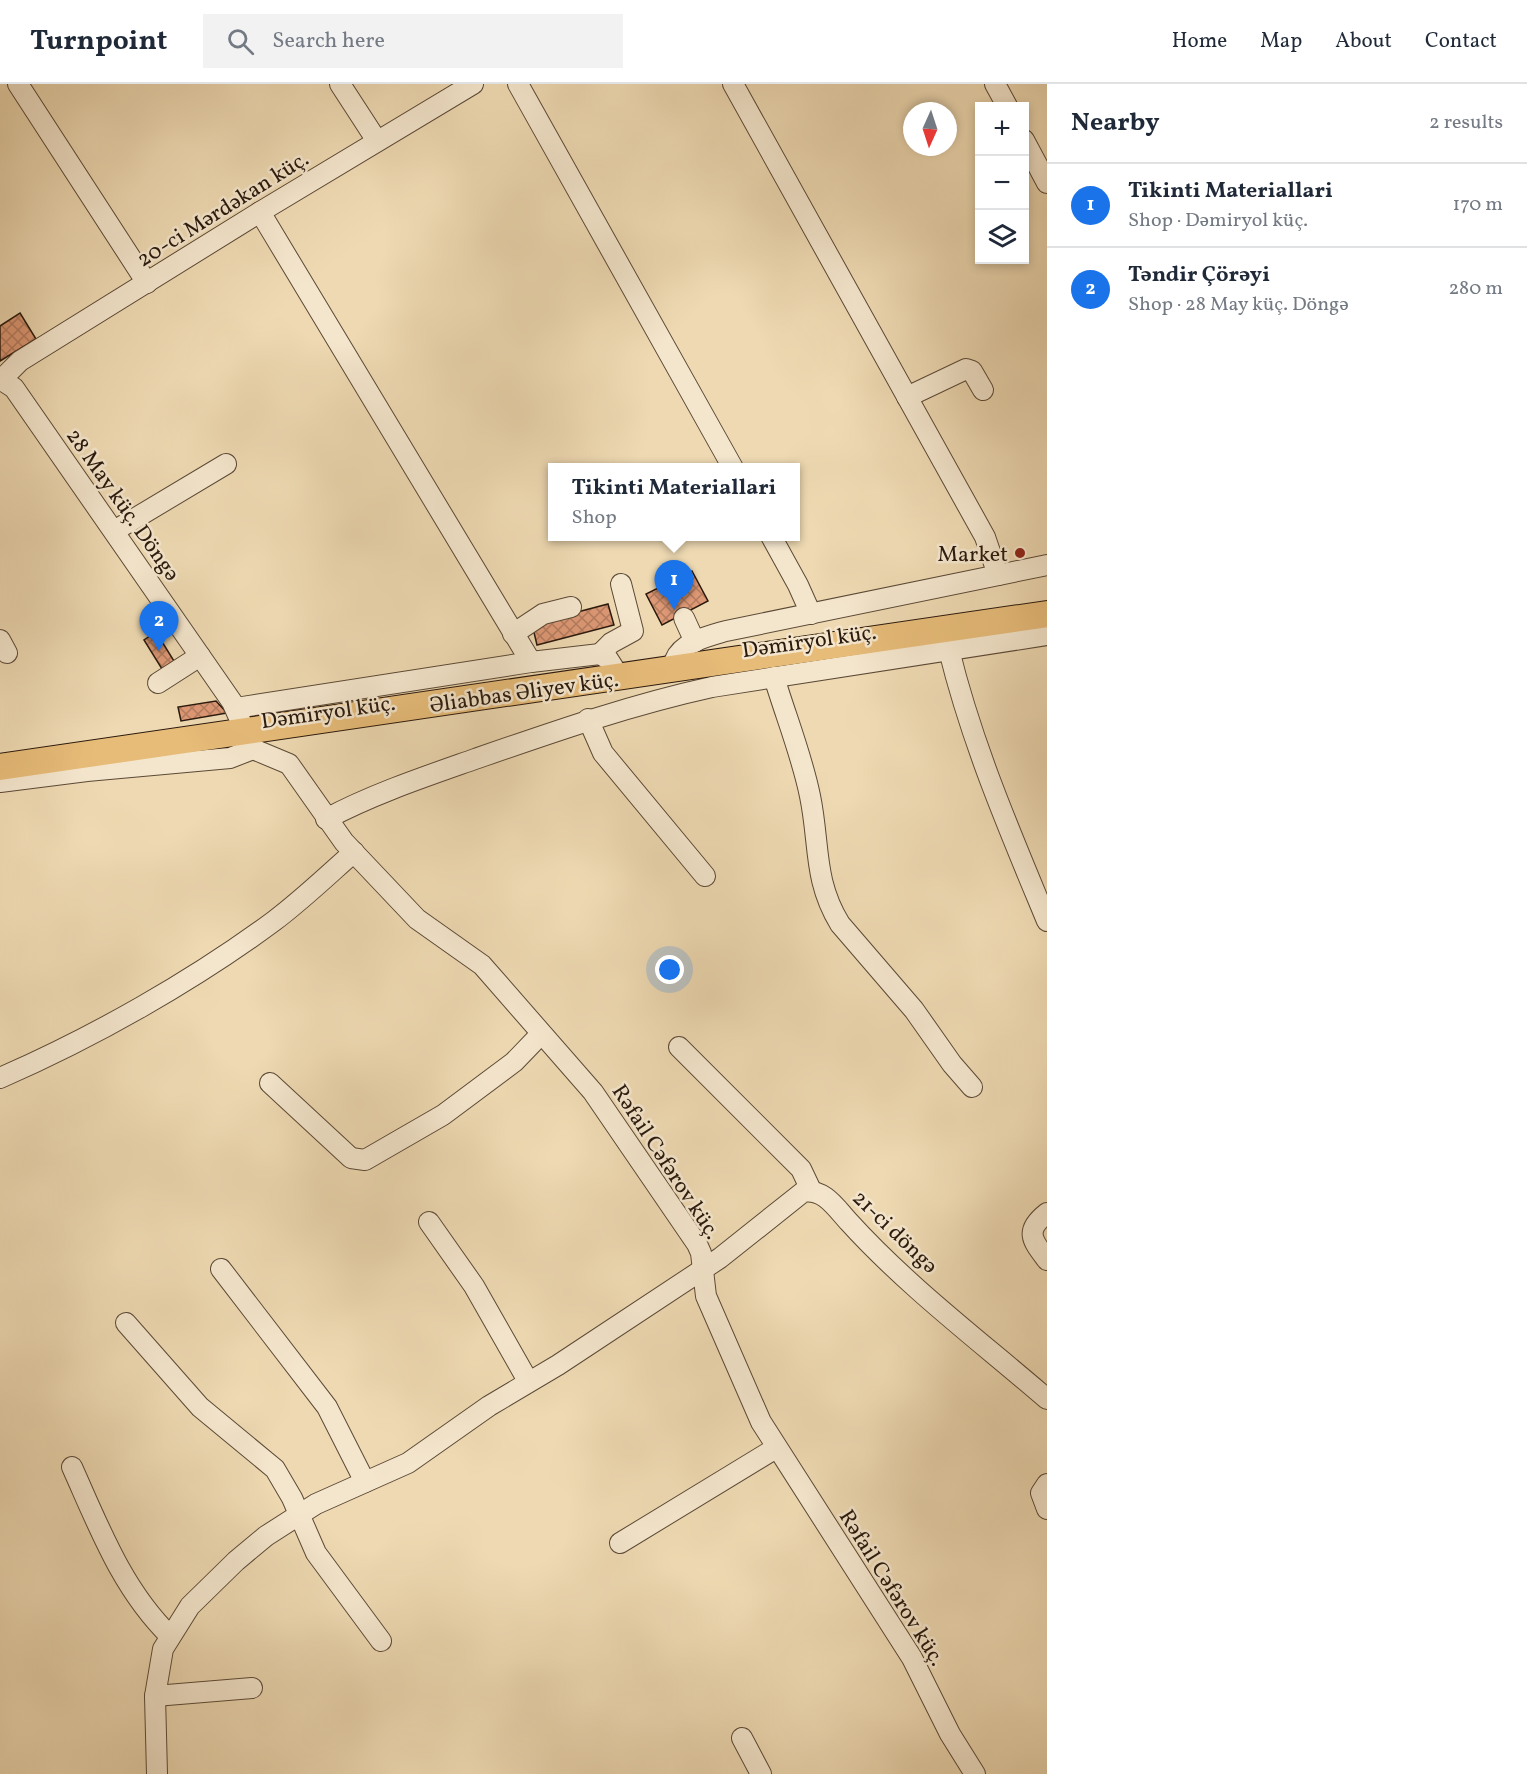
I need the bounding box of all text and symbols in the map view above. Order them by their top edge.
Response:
search box [203,14,623,68]
text: Turnpoint [30,22,167,61]
icon: search [224,25,257,58]
text: Search here [272,26,385,57]
text: Home [1172,27,1227,56]
text: Map [1260,27,1302,56]
text: About [1335,27,1392,56]
text: Contact [1425,27,1497,56]
north arrow [903,102,957,156]
map controls [975,102,1029,264]
button: + [975,102,1029,156]
text: Nearby [1071,105,1160,141]
text: 2 results [1429,109,1503,137]
street label: 20-ci Mərdəkan küç. [131,145,315,276]
button: − [975,156,1029,210]
text: Tikinti Materiallari [1128,176,1333,207]
text: 1 [1086,191,1095,219]
text: 170 m [1453,191,1503,219]
text: Shop · Dəmiryol küç. [1128,207,1308,235]
button: layers [975,210,1029,264]
text: Təndir Çörəyi [1128,260,1270,291]
text: 2 [1085,275,1096,303]
text: 280 m [1448,275,1503,303]
text: Shop · 28 May küç. Döngə [1128,291,1349,319]
street label: 28 May küç. Döngə [58,423,186,588]
popup [548,463,800,541]
text: Tikinti Materiallari [572,473,776,504]
text: Shop [572,504,617,532]
place label: Market [938,540,1008,571]
marker: Market [1013,546,1027,560]
pin: 1 [654,560,694,610]
pin: 2 [140,602,178,651]
street label: Dəmiryol küç. [740,618,879,667]
street label: Əliabbas Əliyev küç. [428,665,621,722]
street label: Dəmiryol küç. [259,689,398,738]
your location [655,955,684,984]
street label: Rəfail Cəfərov küç. [603,1079,727,1246]
street label: 21-ci döngə [844,1184,944,1282]
street label: Rəfail Cəfərov küç. [830,1504,952,1673]

